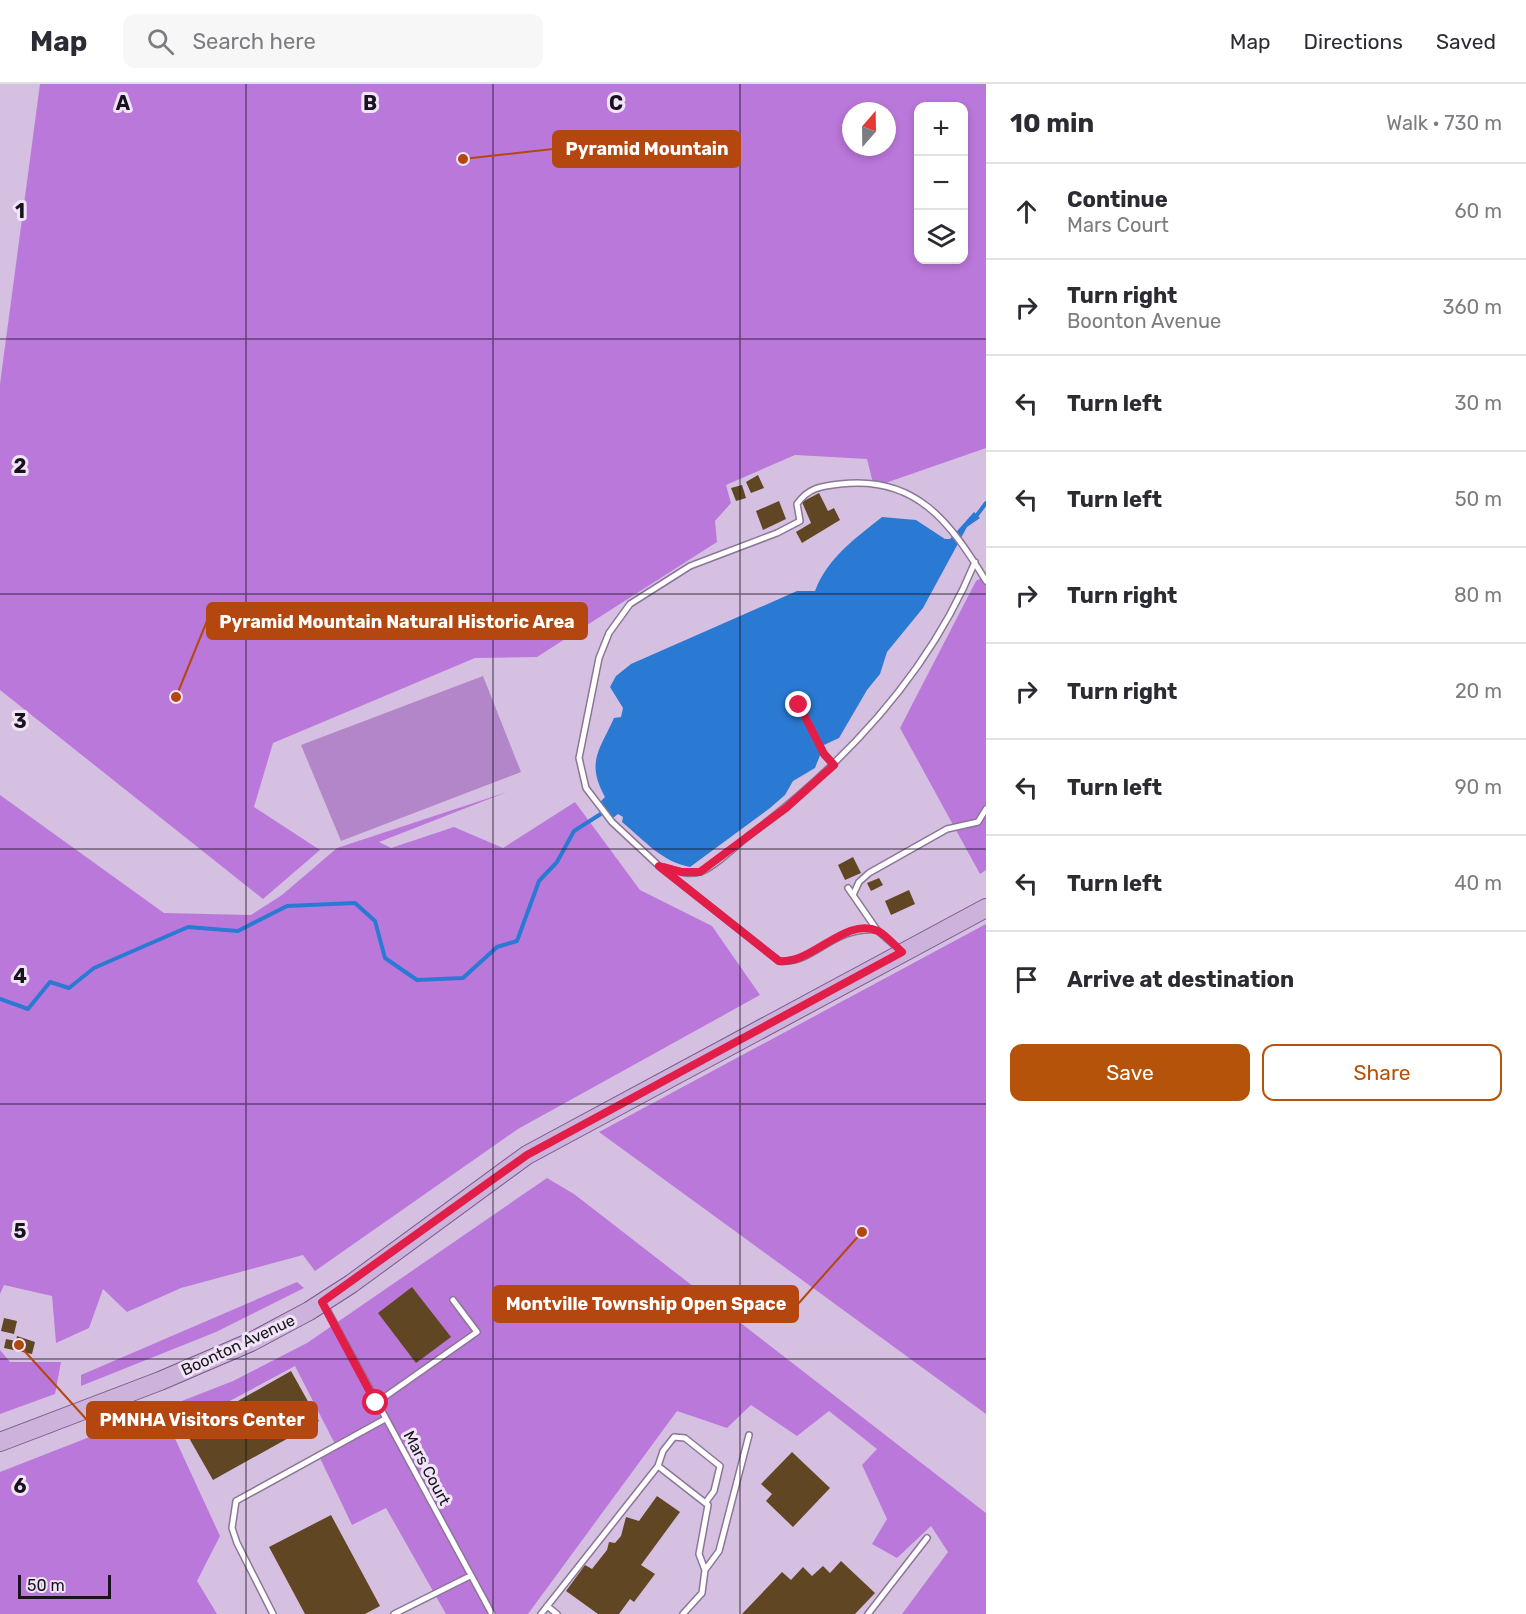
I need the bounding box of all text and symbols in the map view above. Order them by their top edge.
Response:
search box [123,14,543,68]
text: Map [30,25,87,58]
icon: search [144,25,177,58]
text: Search here [192,28,316,55]
text: Map [1230,29,1271,54]
text: Directions [1304,29,1403,54]
text: Saved [1436,29,1496,54]
text: A [116,91,131,115]
text: B [363,91,377,115]
text: C [609,91,623,115]
north arrow [842,102,896,156]
map controls [914,102,968,264]
button: + [914,102,968,156]
text: 10 min [1010,108,1094,139]
text: Walk · 730 m [1386,111,1502,135]
callout: Pyramid Mountain [553,131,740,167]
text: Pyramid Mountain [565,138,729,160]
button: − [914,156,968,210]
text: Continue [1067,186,1168,213]
icon: ahead [1010,195,1043,228]
text: 1 [15,199,25,223]
text: 60 m [1455,199,1502,223]
button: layers [914,210,968,264]
text: Mars Court [1067,213,1169,237]
text: Turn right [1067,282,1177,309]
icon: right [1010,291,1043,324]
text: 360 m [1443,295,1502,319]
text: Boonton Avenue [1067,309,1221,333]
icon: left [1010,387,1043,420]
text: Turn left [1067,390,1162,417]
text: 30 m [1455,391,1502,415]
text: 2 [14,454,27,478]
icon: left [1010,483,1043,516]
text: Turn left [1067,486,1162,513]
text: 50 m [1455,487,1502,511]
icon: right [1010,579,1043,612]
text: Turn right [1067,582,1177,609]
text: 80 m [1454,583,1502,607]
callout: Pyramid Mountain Natural Historic Area [207,603,587,639]
text: Pyramid Mountain Natural Historic Area [219,611,575,633]
icon: right [1010,675,1043,708]
text: Turn right [1067,678,1177,705]
text: 20 m [1455,679,1502,703]
route end [785,691,811,717]
text: 3 [13,709,27,733]
icon: left [1010,771,1043,804]
text: Turn left [1067,774,1162,801]
text: 90 m [1455,775,1502,799]
icon: left [1010,867,1043,900]
text: Turn left [1067,870,1162,897]
text: 40 m [1454,871,1502,895]
icon: arrive [1010,963,1043,996]
text: 4 [13,964,27,988]
text: Arrive at destination [1067,966,1294,993]
button: Save [1010,1044,1250,1101]
button: Share [1262,1044,1502,1101]
text: 5 [14,1219,27,1243]
callout: Montville Township Open Space [493,1286,798,1322]
text: Montville Township Open Space [506,1293,787,1315]
street label: Boonton Avenue [178,1310,298,1380]
route start [362,1389,388,1415]
callout: PMNHA Visitors Center [87,1402,317,1438]
text: PMNHA Visitors Center [99,1409,305,1431]
street label: Mars Court [399,1428,455,1508]
text: 6 [13,1474,27,1498]
scale bar [18,1572,111,1600]
text: 50 m [27,1576,65,1595]

